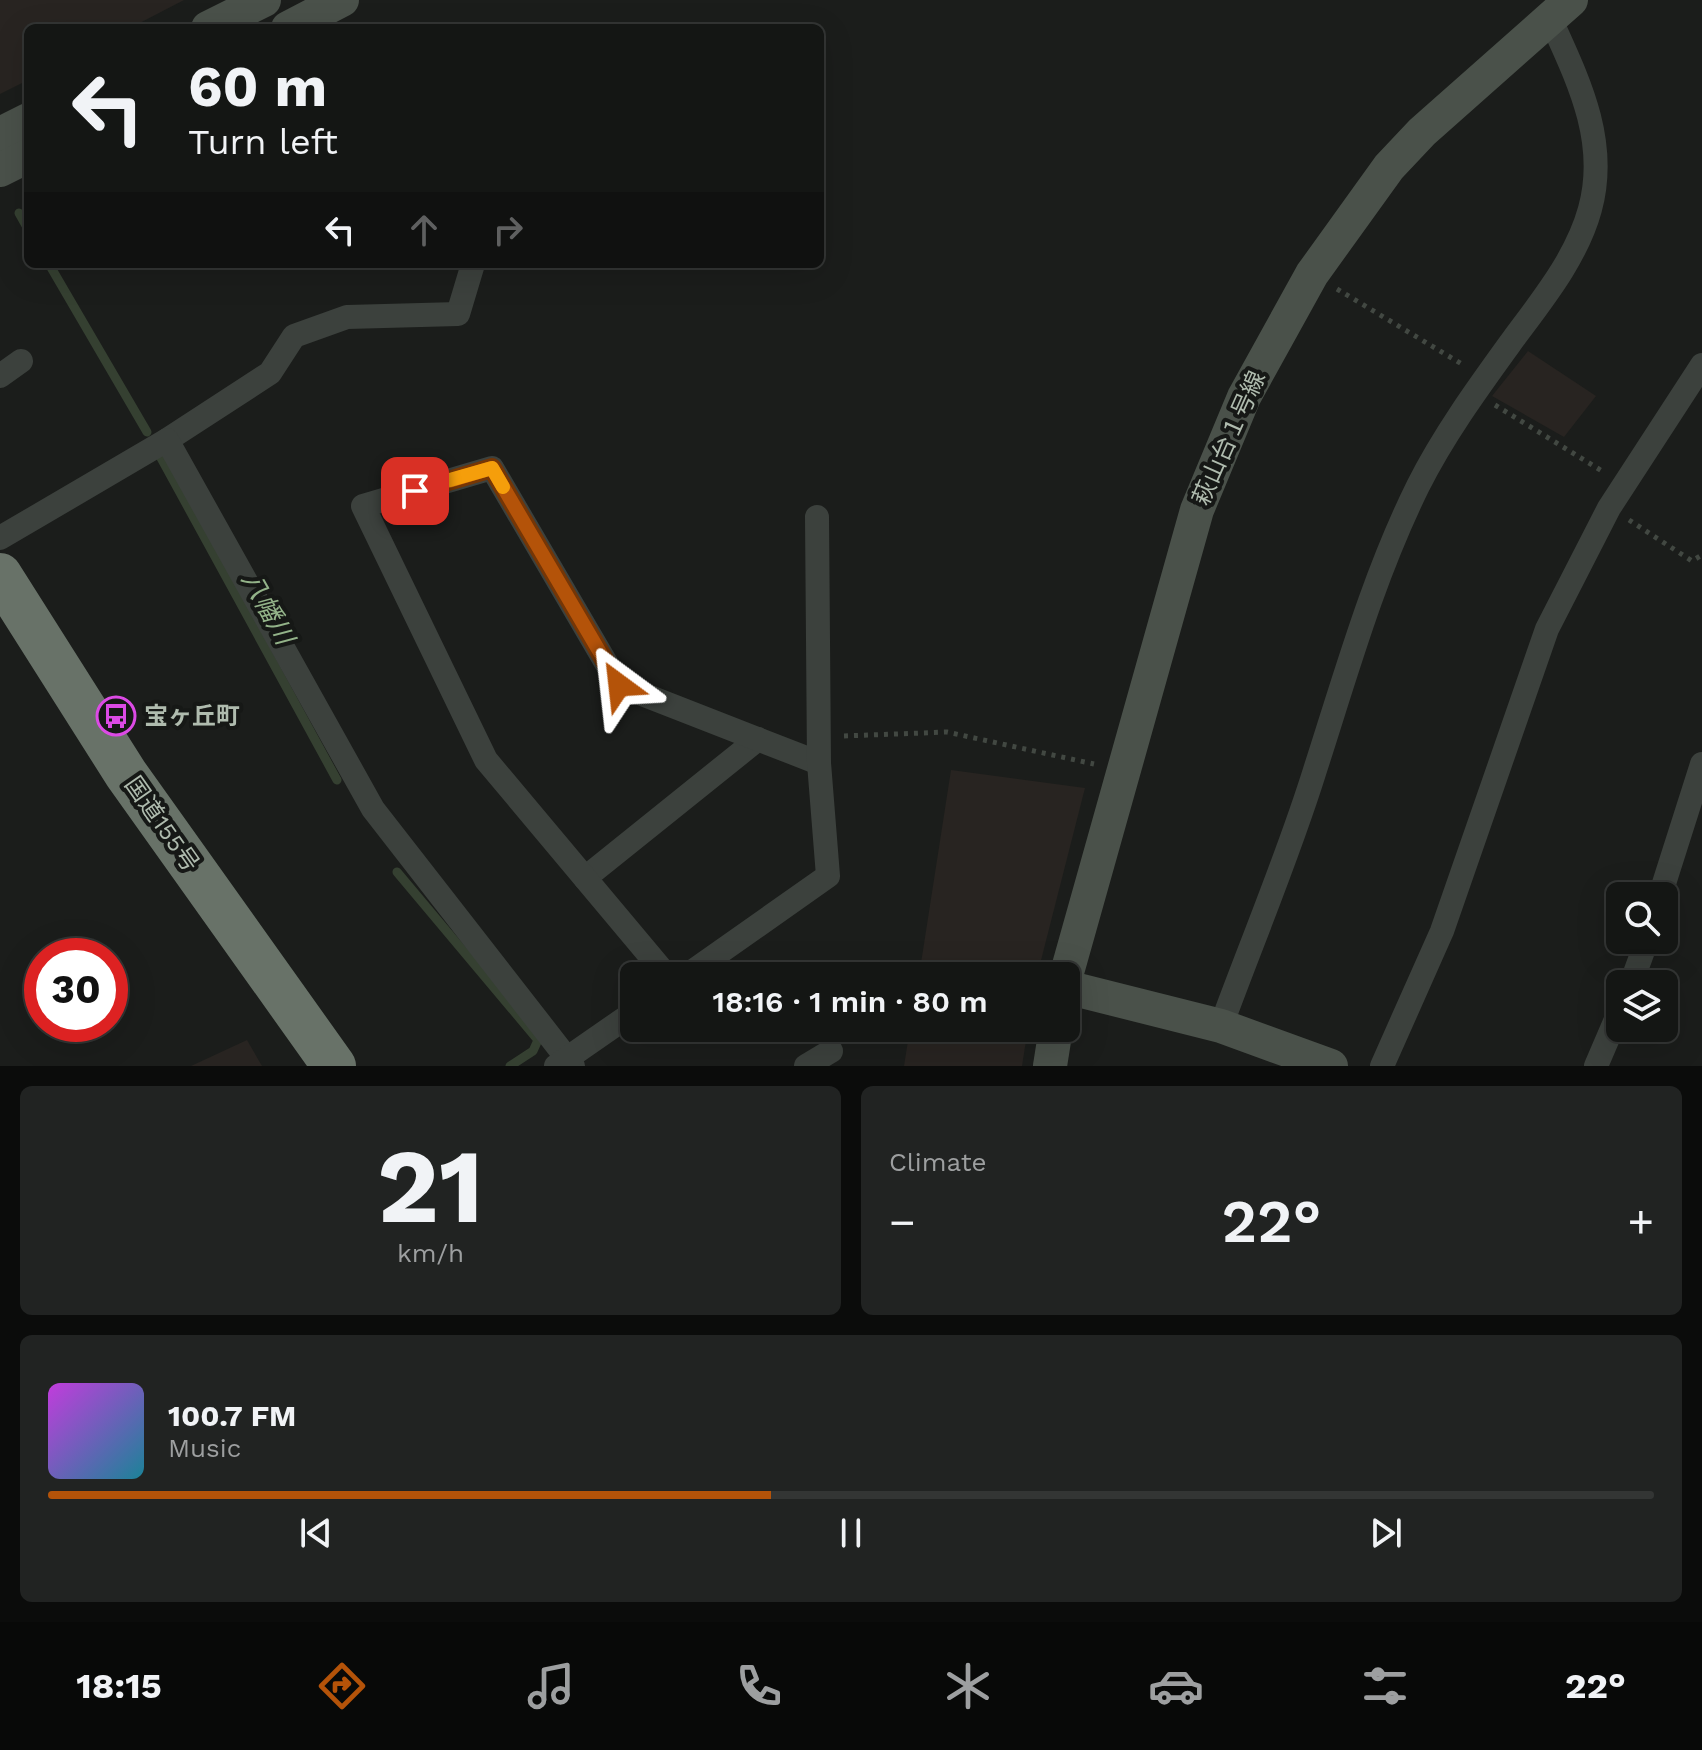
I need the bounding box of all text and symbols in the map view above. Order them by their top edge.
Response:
text: 60 m [188,54,327,120]
icon: left [56,56,160,160]
text: Turn left [188,121,338,163]
icon: left [318,208,362,252]
icon: ahead [402,208,446,252]
icon: right [486,208,530,252]
street label: 萩山台１号線 [1187,367,1271,509]
pin [381,457,449,525]
icon: arrive [393,469,437,513]
water label: 八幡川 [236,567,301,652]
position arrow [577,643,661,727]
bus stop icon: 宝ヶ丘町 [95,695,137,737]
place label: 宝ヶ丘町 [144,702,240,730]
street label: 国道155号 [119,771,205,877]
map controls [1606,882,1678,1042]
button: search [1606,882,1678,954]
speed limit sign: 30 [24,938,128,1042]
button: layers [1606,970,1678,1042]
text: 18:16 · 1 min · 80 m [712,984,988,1019]
text: 21 [377,1125,484,1247]
text: Climate [889,1147,987,1177]
text: 22° [1222,1186,1321,1257]
text: − [889,1196,916,1248]
text: + [1627,1196,1654,1248]
text: km/h [397,1238,464,1268]
text: 100.7 FM [168,1398,296,1433]
text: Music [168,1433,241,1463]
icon: previous [294,1511,338,1555]
icon: pause [829,1511,873,1555]
icon: next [1364,1511,1408,1555]
icon: directions [314,1658,370,1714]
icon: music [523,1658,579,1714]
icon: phone [731,1658,787,1714]
icon: climate [940,1658,996,1714]
icon: car [1148,1658,1204,1714]
icon: filters [1357,1658,1413,1714]
text: 18:15 [76,1665,162,1707]
text: 22° [1565,1665,1626,1707]

